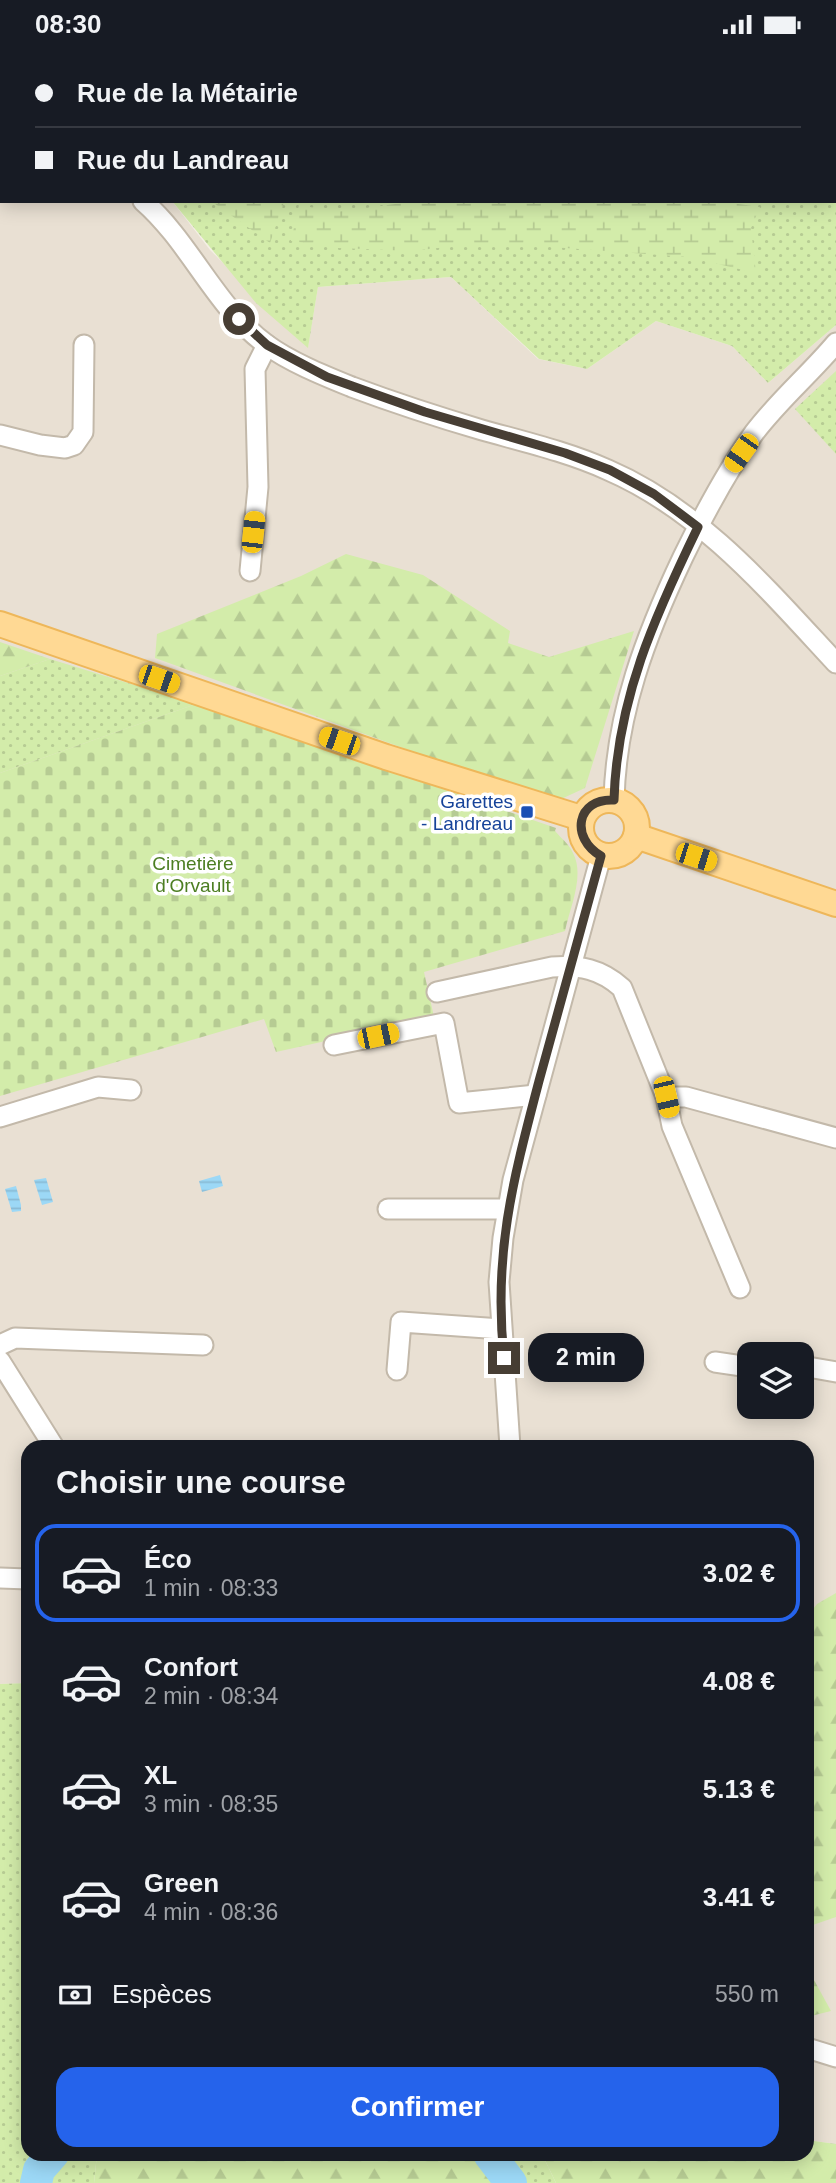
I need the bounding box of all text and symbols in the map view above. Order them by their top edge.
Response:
text: 08:30 [35,9,102,39]
text: Rue de la Métairie [77,78,298,108]
text: Rue du Landreau [77,145,289,175]
route start [223,303,255,335]
car [721,430,762,476]
car [241,510,266,554]
car [136,662,183,696]
car [316,724,363,758]
place label: Garettes - Landreau [421,791,513,834]
marker: Garettes - Landreau [519,804,535,820]
car [673,841,720,873]
park label: Cimetière d'Orvault [152,853,234,896]
car [356,1021,401,1051]
car [652,1074,681,1120]
callout: 2 min [528,1333,644,1383]
route end [488,1342,520,1374]
map controls [737,1342,814,1419]
button: layers [737,1342,814,1419]
text: 2 min [556,1344,616,1370]
text: Choisir une course [56,1464,346,1500]
icon: car [60,1542,123,1605]
text: Éco [144,1544,192,1574]
text: 3.02 € [703,1558,775,1588]
text: 1 min · 08:33 [144,1575,278,1601]
icon: car [60,1650,123,1713]
text: Confort [144,1652,238,1682]
text: 4.08 € [703,1666,775,1696]
text: 2 min · 08:34 [144,1683,278,1709]
icon: car [60,1758,123,1821]
text: XL [144,1760,177,1790]
text: 5.13 € [703,1774,775,1804]
text: 3 min · 08:35 [144,1791,278,1817]
icon: car [60,1866,123,1929]
text: Green [144,1868,219,1898]
text: 3.41 € [703,1882,775,1912]
text: 4 min · 08:36 [144,1899,278,1925]
icon: cash [56,1976,94,2014]
text: Espèces [112,1979,212,2009]
text: 550 m [715,1981,779,2007]
button: Confirmer [56,2067,779,2147]

